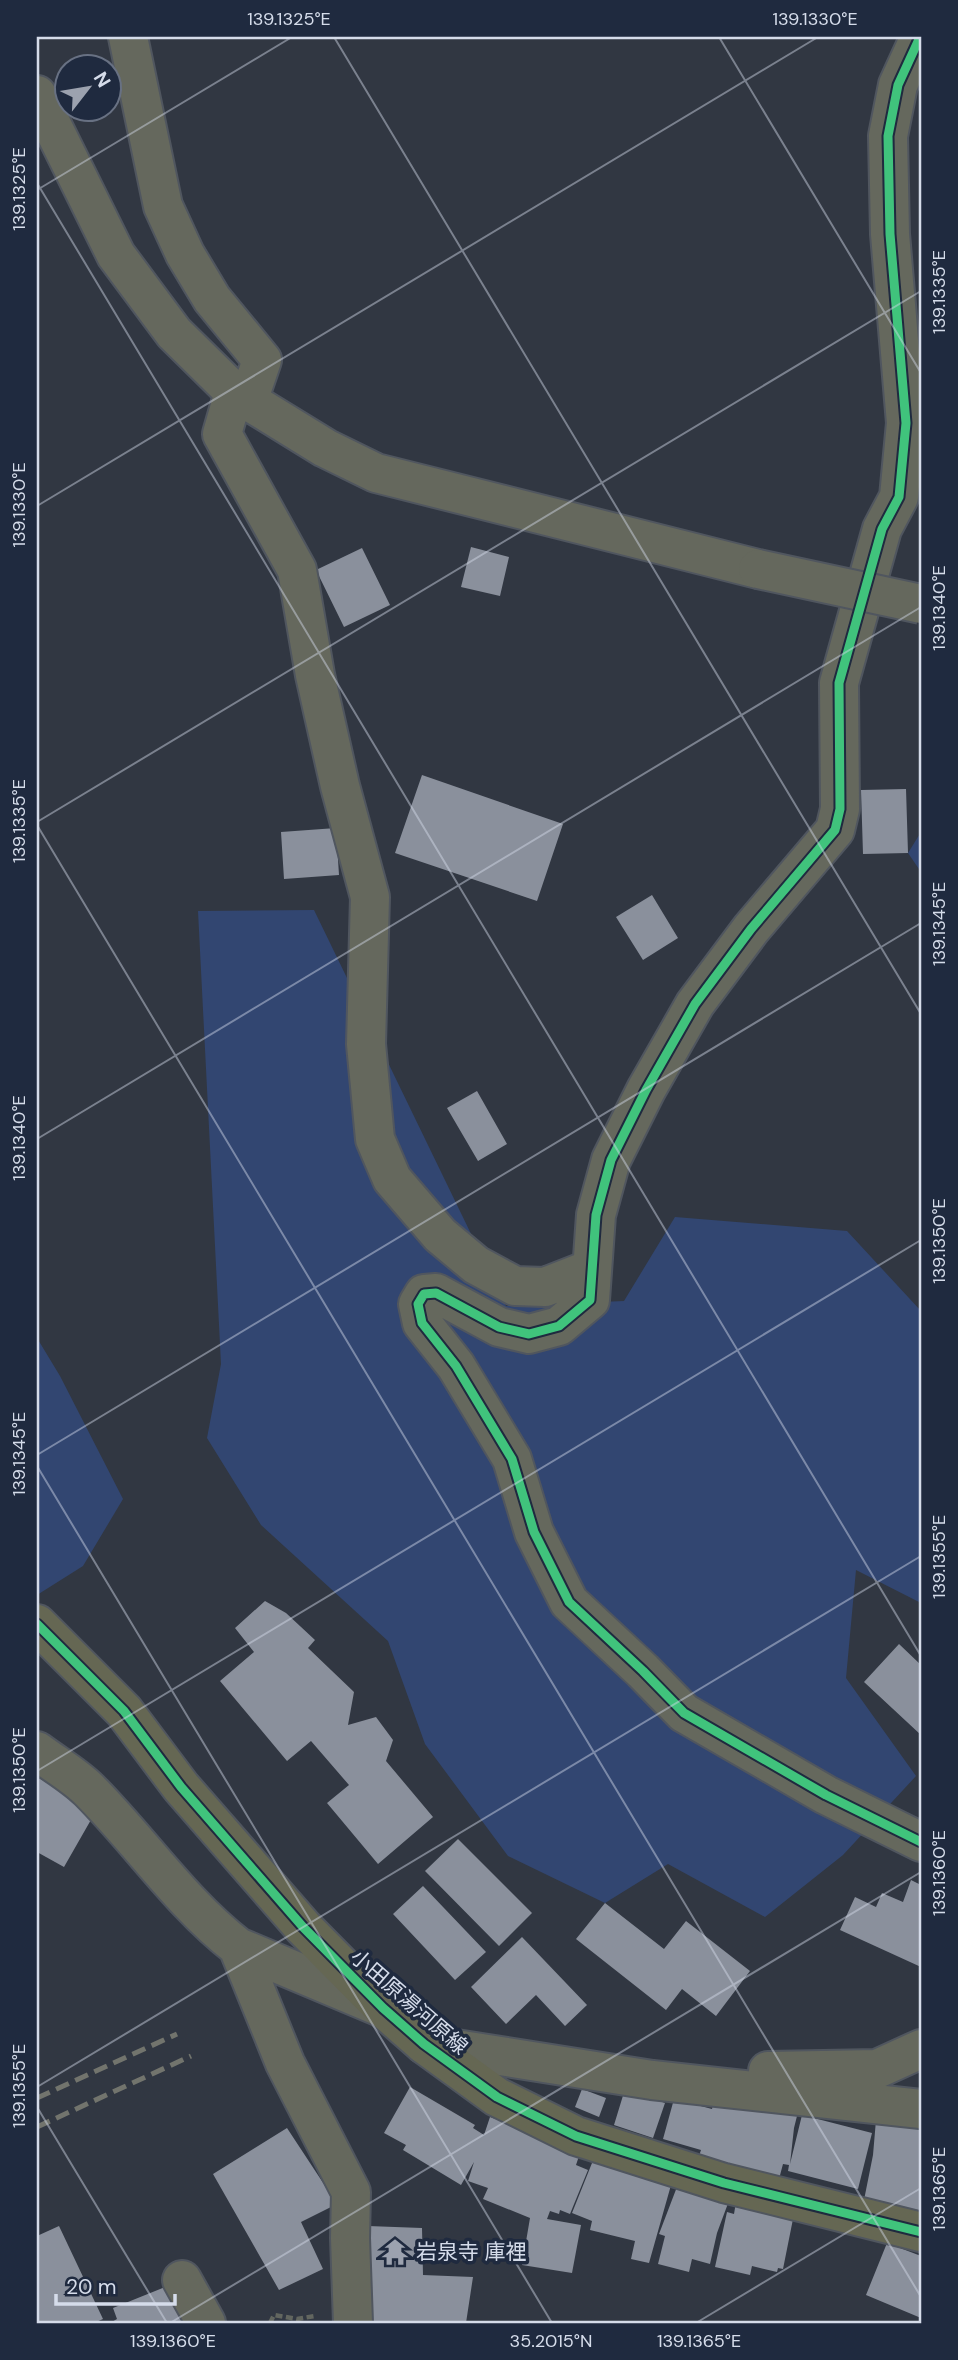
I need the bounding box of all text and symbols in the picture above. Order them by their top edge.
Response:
text: 139.1325°E [247,7,331,31]
text: 139.1330°E [772,7,858,31]
north arrow [52,52,122,122]
text: N [88,67,116,92]
text: 139.1325°E [7,147,31,231]
text: 139.1335°E [927,250,951,334]
text: 139.1330°E [7,462,31,548]
text: 139.1340°E [927,565,951,651]
text: 139.1335°E [7,779,31,863]
text: 139.1345°E [927,882,951,966]
text: 139.1340°E [7,1095,31,1181]
text: 139.1350°E [927,1198,951,1284]
text: 139.1345°E [7,1412,31,1496]
text: 139.1355°E [927,1515,951,1599]
text: 139.1350°E [7,1727,31,1813]
text: 139.1360°E [927,1830,951,1916]
street label: 小田原湯河原線 [344,1943,474,2061]
text: 139.1355°E [7,2044,31,2128]
text: 139.1365°E [927,2147,951,2231]
temple icon: 岩泉寺 庫裡 [380,2237,410,2267]
place label: 岩泉寺 庫裡 [416,2238,527,2266]
scale bar [56,2262,175,2306]
text: 20 m [66,2273,117,2301]
text: 139.1360°E [130,2329,216,2353]
text: 35.2015°N [510,2329,592,2353]
text: 139.1365°E [657,2329,741,2353]

